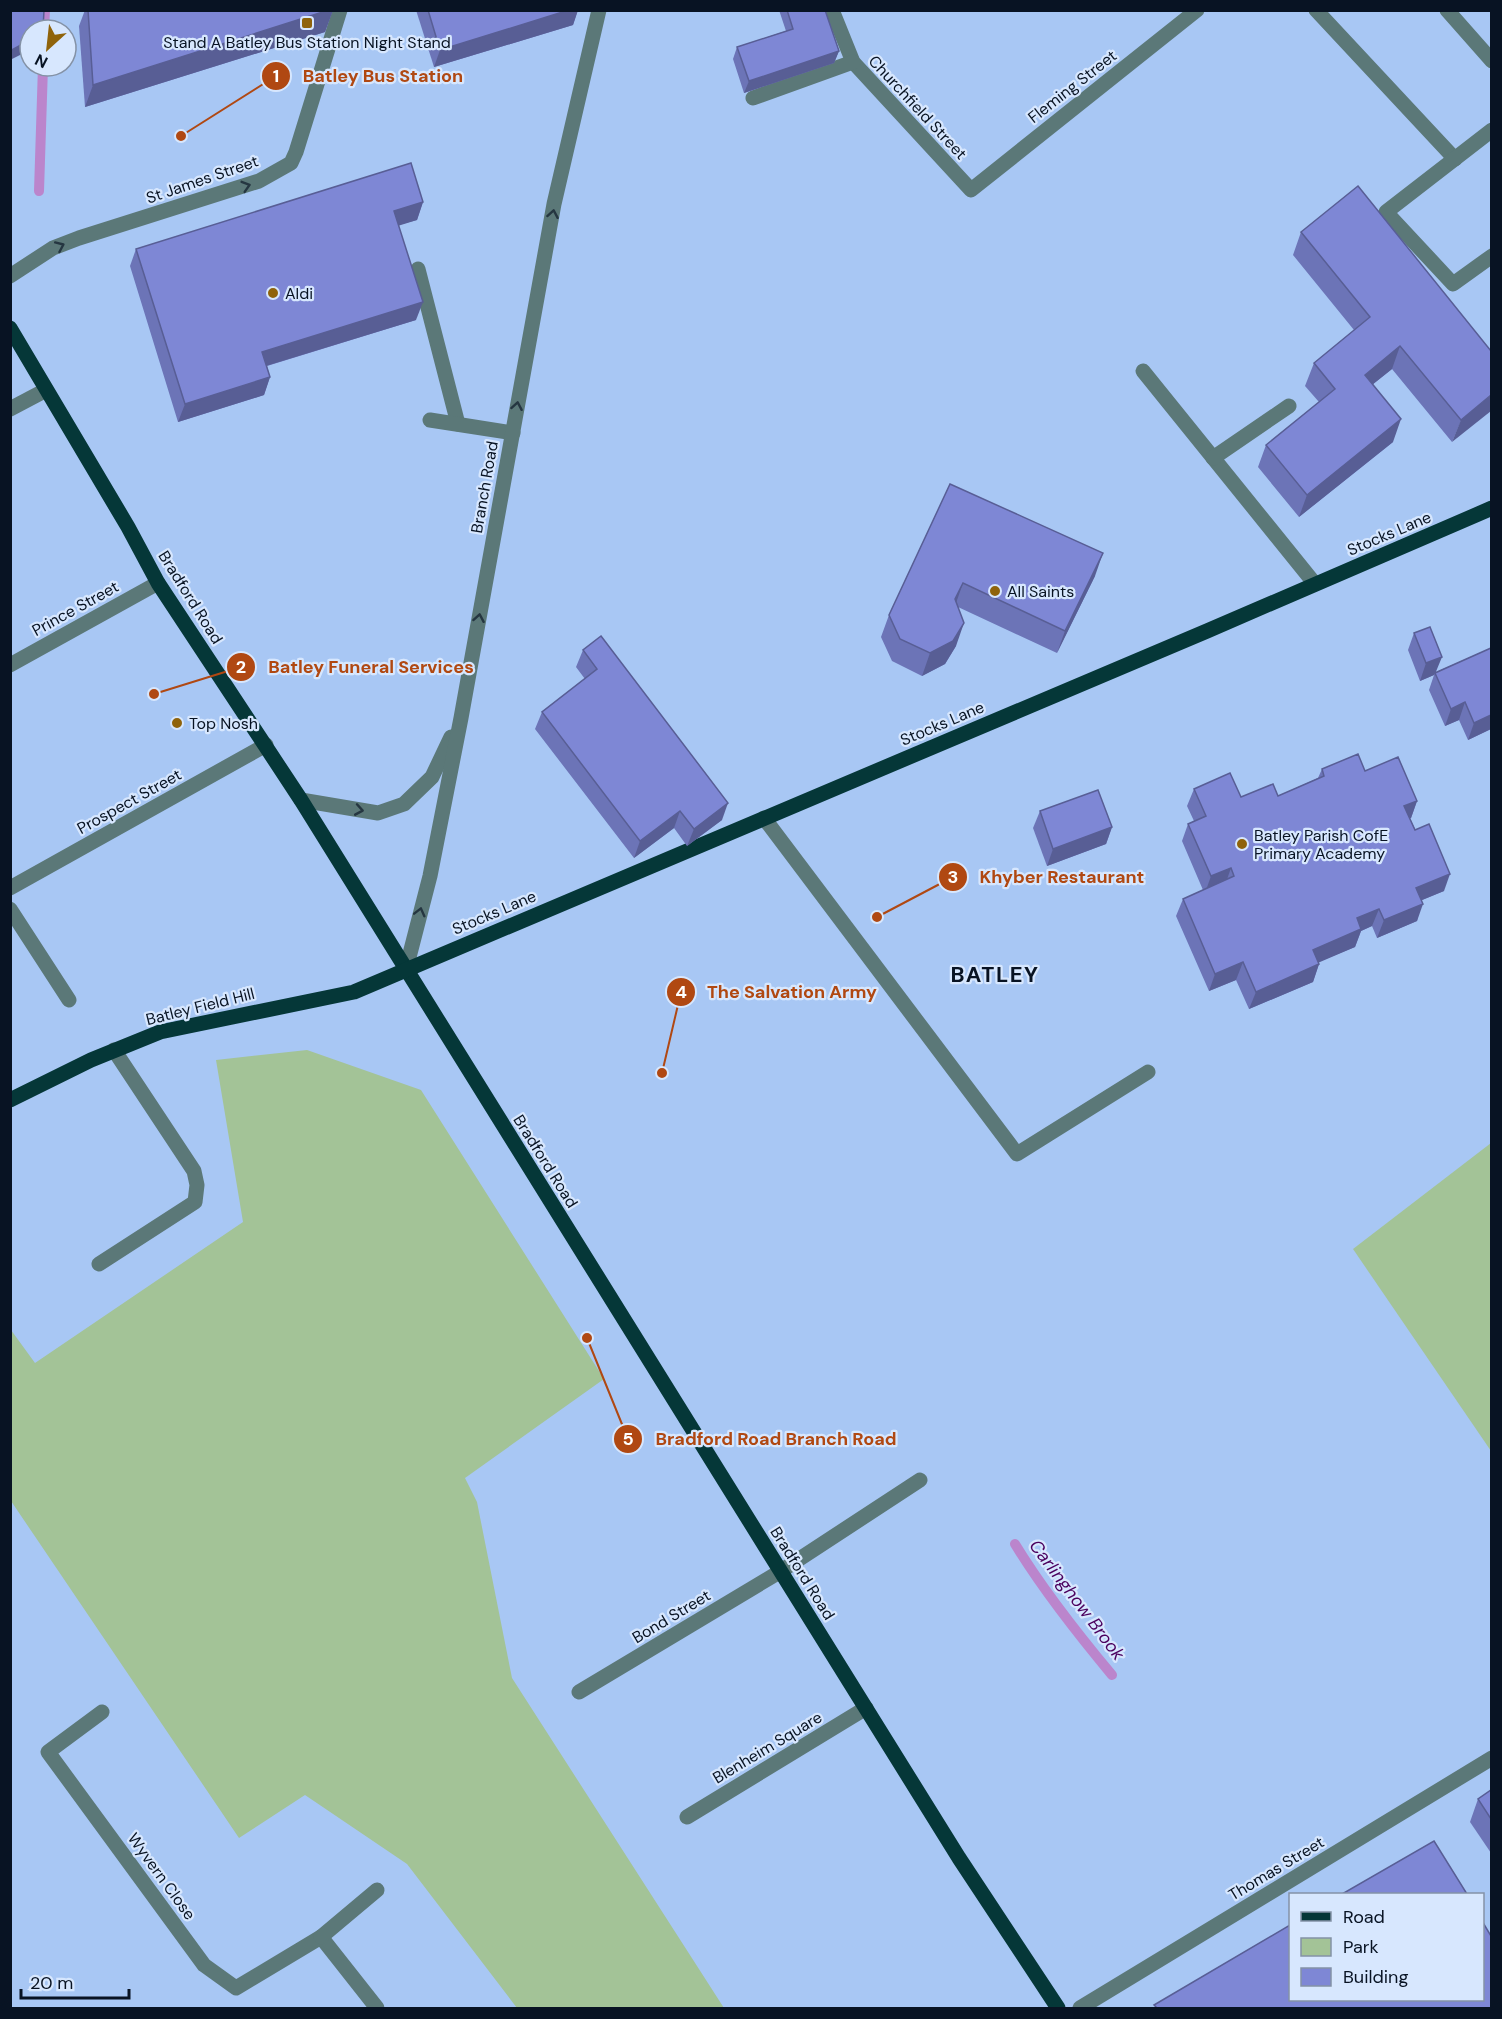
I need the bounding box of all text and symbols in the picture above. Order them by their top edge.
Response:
marker: Stand A Batley Bus Station Night Stand [300,16,314,30]
north arrow [18,18,78,78]
place label: Stand A Batley Bus Station Night Stand [163,32,451,53]
street label: Fleming Street [1024,45,1121,128]
text: N [31,49,51,73]
street label: Churchfield Street [864,51,971,164]
callout: Batley Bus Station [261,58,475,94]
text: 1 [273,64,279,88]
text: Batley Bus Station [303,64,463,88]
street label: St James Street [143,150,261,209]
one-way arrow [240,181,251,193]
one-way arrow [546,209,559,219]
one-way arrow [54,241,65,253]
place label: Aldi [285,283,313,304]
marker: Aldi [266,286,280,300]
one-way arrow [511,401,523,410]
street label: Branch Road [466,439,503,535]
street label: Stocks Lane [1344,506,1434,561]
street label: Bradford Road [154,547,228,648]
street label: Prince Street [28,576,122,641]
place label: All Saints [1007,581,1074,602]
marker: All Saints [988,584,1002,598]
one-way arrow [472,614,485,624]
callout: Batley Funeral Services [226,649,486,685]
text: 2 [236,655,246,679]
text: Batley Funeral Services [268,655,474,679]
street label: Stocks Lane [897,696,987,751]
place label: Top Nosh [189,713,258,734]
marker: Top Nosh [170,716,184,730]
street label: Prospect Street [73,764,185,839]
one-way arrow [353,803,363,816]
place label: Batley Parish CofE Primary Academy [1254,825,1388,864]
marker: Batley Parish CofE Primary Academy [1235,837,1249,851]
callout: Khyber Restaurant [938,859,1157,895]
text: 3 [948,865,958,889]
text: Khyber Restaurant [980,865,1144,889]
street label: Stocks Lane [449,885,539,940]
one-way arrow [413,908,426,918]
district label: BATLEY [950,960,1040,989]
callout: The Salvation Army [666,974,889,1010]
text: 4 [675,980,687,1004]
text: The Salvation Army [707,980,877,1004]
street label: Batley Field Hill [144,983,257,1030]
street label: Bradford Road [509,1111,583,1212]
callout: Bradford Road Branch Road [613,1421,908,1457]
text: 5 [622,1427,634,1451]
text: Bradford Road Branch Road [655,1427,897,1451]
street label: Bradford Road [766,1523,840,1624]
water label: Carlinghow Brook [1024,1535,1131,1666]
street label: Bond Street [628,1585,714,1648]
street label: Blenheim Square [709,1706,826,1788]
street label: Wyvern Close [123,1829,200,1924]
street label: Thomas Street [1224,1832,1328,1905]
legend [1289,1893,1484,2001]
text: Road [1343,1905,1385,1929]
text: Park [1343,1935,1379,1959]
scale bar [21,1962,129,2000]
text: Building [1343,1965,1408,1989]
text: 20 m [30,1971,73,1995]

